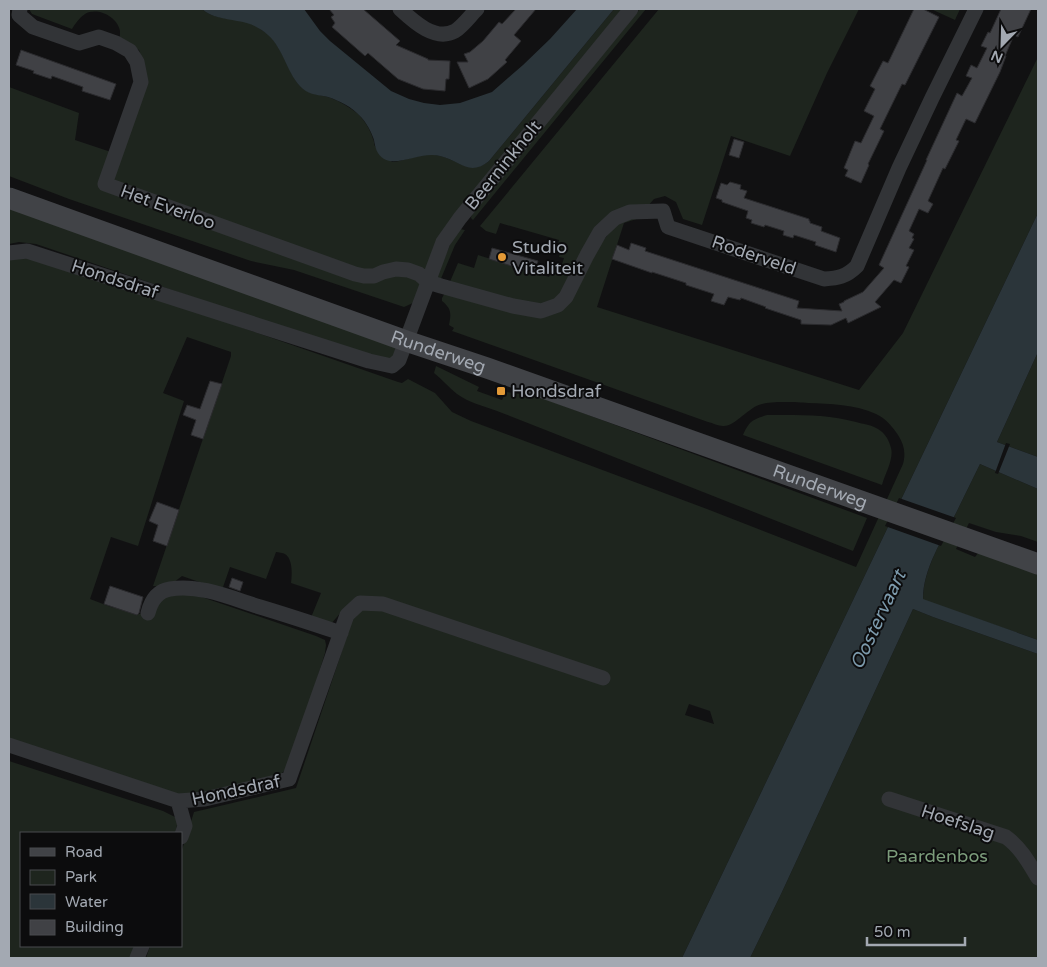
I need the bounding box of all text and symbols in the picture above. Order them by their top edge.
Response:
north arrow [977,20,1027,70]
text: N [989,46,1006,67]
street label: Beerninkholt [460,116,546,214]
street label: Het Everloo [118,180,218,234]
street label: Roderveld [709,230,799,280]
place label: Studio Vitaliteit [512,236,583,279]
marker: Studio Vitaliteit [496,251,508,263]
street label: Hondsdraf [69,255,161,303]
street label: Runderweg [388,325,489,378]
place label: Hondsdraf [511,380,601,402]
marker: Hondsdraf [495,385,507,397]
street label: Runderweg [770,460,870,513]
water label: Oostervaart [845,565,912,673]
street label: Hondsdraf [190,770,283,810]
street label: Hoefslag [918,800,998,844]
legend [20,832,182,947]
text: Road [65,843,103,861]
park label: Paardenbos [886,845,988,867]
text: Park [65,868,97,886]
text: Water [65,893,108,911]
scale bar [867,914,964,946]
text: Building [65,918,124,936]
text: 50 m [874,923,911,941]

